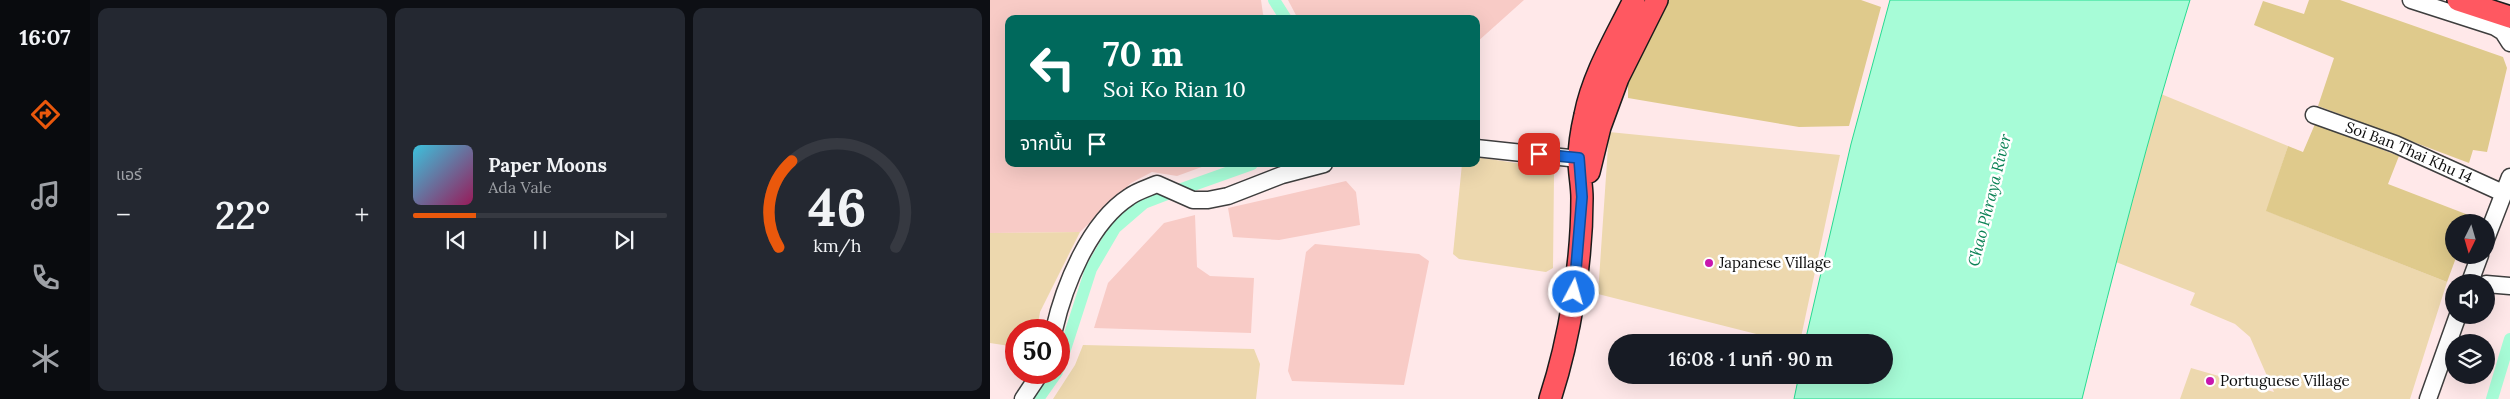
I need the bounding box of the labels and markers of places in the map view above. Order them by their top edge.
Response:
pin [1518,133,1560,175]
place label: Japanese Village [1718,253,1831,272]
marker: Japanese Village [1703,257,1715,269]
place label: Portuguese Village [2220,371,2350,390]
marker: Portuguese Village [2204,375,2216,387]

